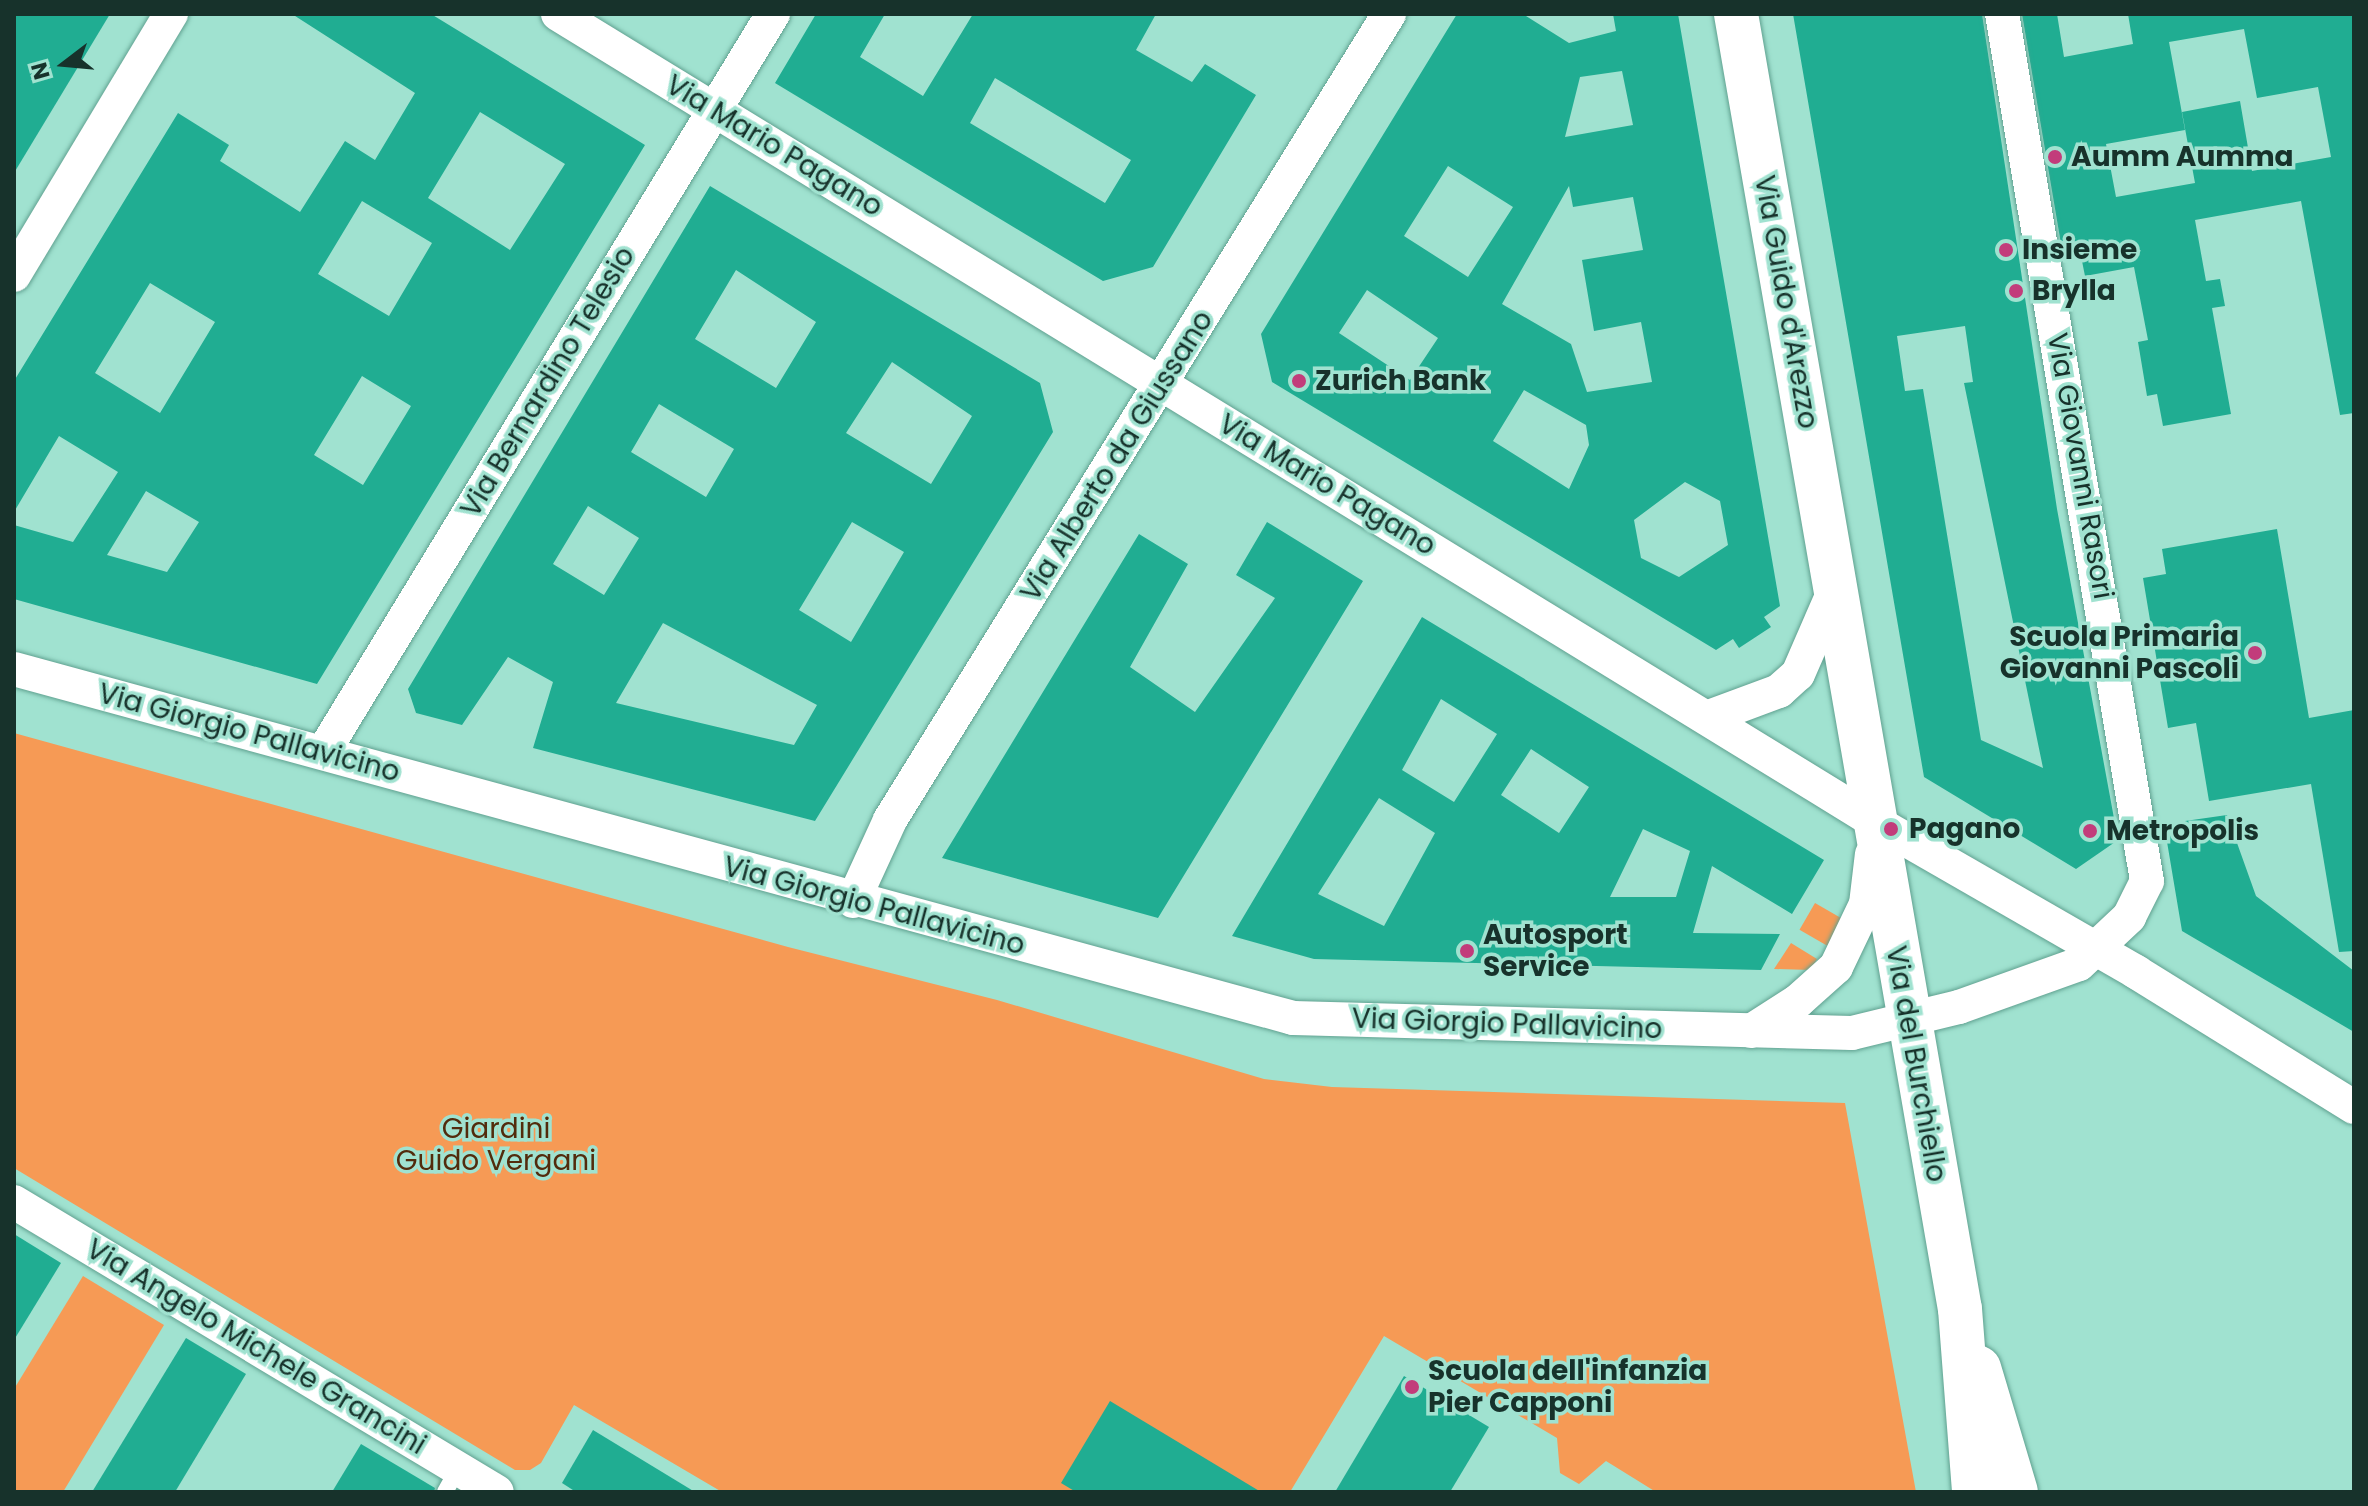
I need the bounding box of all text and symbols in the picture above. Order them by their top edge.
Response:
north arrow [24,24,104,104]
text: N [23,59,58,83]
street label: Via Mario Pagano [660,68,888,224]
place label: Aumm Aumma [2071,140,2294,174]
marker: Aumm Aumma [2046,148,2064,166]
street label: Via Guido d'Arezzo [1747,173,1825,431]
place label: Insieme [2022,233,2137,267]
street label: Via Bernardino Telesio [454,241,642,523]
marker: Insieme [1997,241,2015,259]
place label: Brylla [2032,274,2116,308]
marker: Brylla [2007,282,2025,300]
street label: Via Alberto da Giussano [1014,305,1220,607]
street label: Via Giovanni Rasori [2040,330,2120,602]
place label: Zurich Bank [1315,364,1486,398]
marker: Zurich Bank [1290,372,1308,390]
street label: Via Mario Pagano [1213,407,1441,563]
place label: Scuola Primaria Giovanni Pascoli [2000,620,2239,686]
marker: Scuola Primaria Giovanni Pascoli [2246,644,2264,662]
street label: Via Giorgio Pallavicino [95,677,403,789]
place label: Pagano [1909,812,2020,846]
place label: Metropolis [2106,814,2259,848]
marker: Pagano [1880,818,1902,840]
marker: Metropolis [2081,822,2099,840]
street label: Via Giorgio Pallavicino [720,850,1028,962]
place label: Autosport Service [1483,918,1628,984]
marker: Autosport Service [1458,942,1476,960]
street label: Via del Burchiello [1879,943,1953,1185]
street label: Via Giorgio Pallavicino [1351,1002,1663,1046]
park label: Giardini Guido Vergani [396,1112,596,1178]
street label: Via Angelo Michele Grancini [80,1232,432,1462]
place label: Scuola dell'infanzia Pier Capponi [1428,1354,1707,1420]
marker: Scuola dell'infanzia Pier Capponi [1403,1378,1421,1396]

